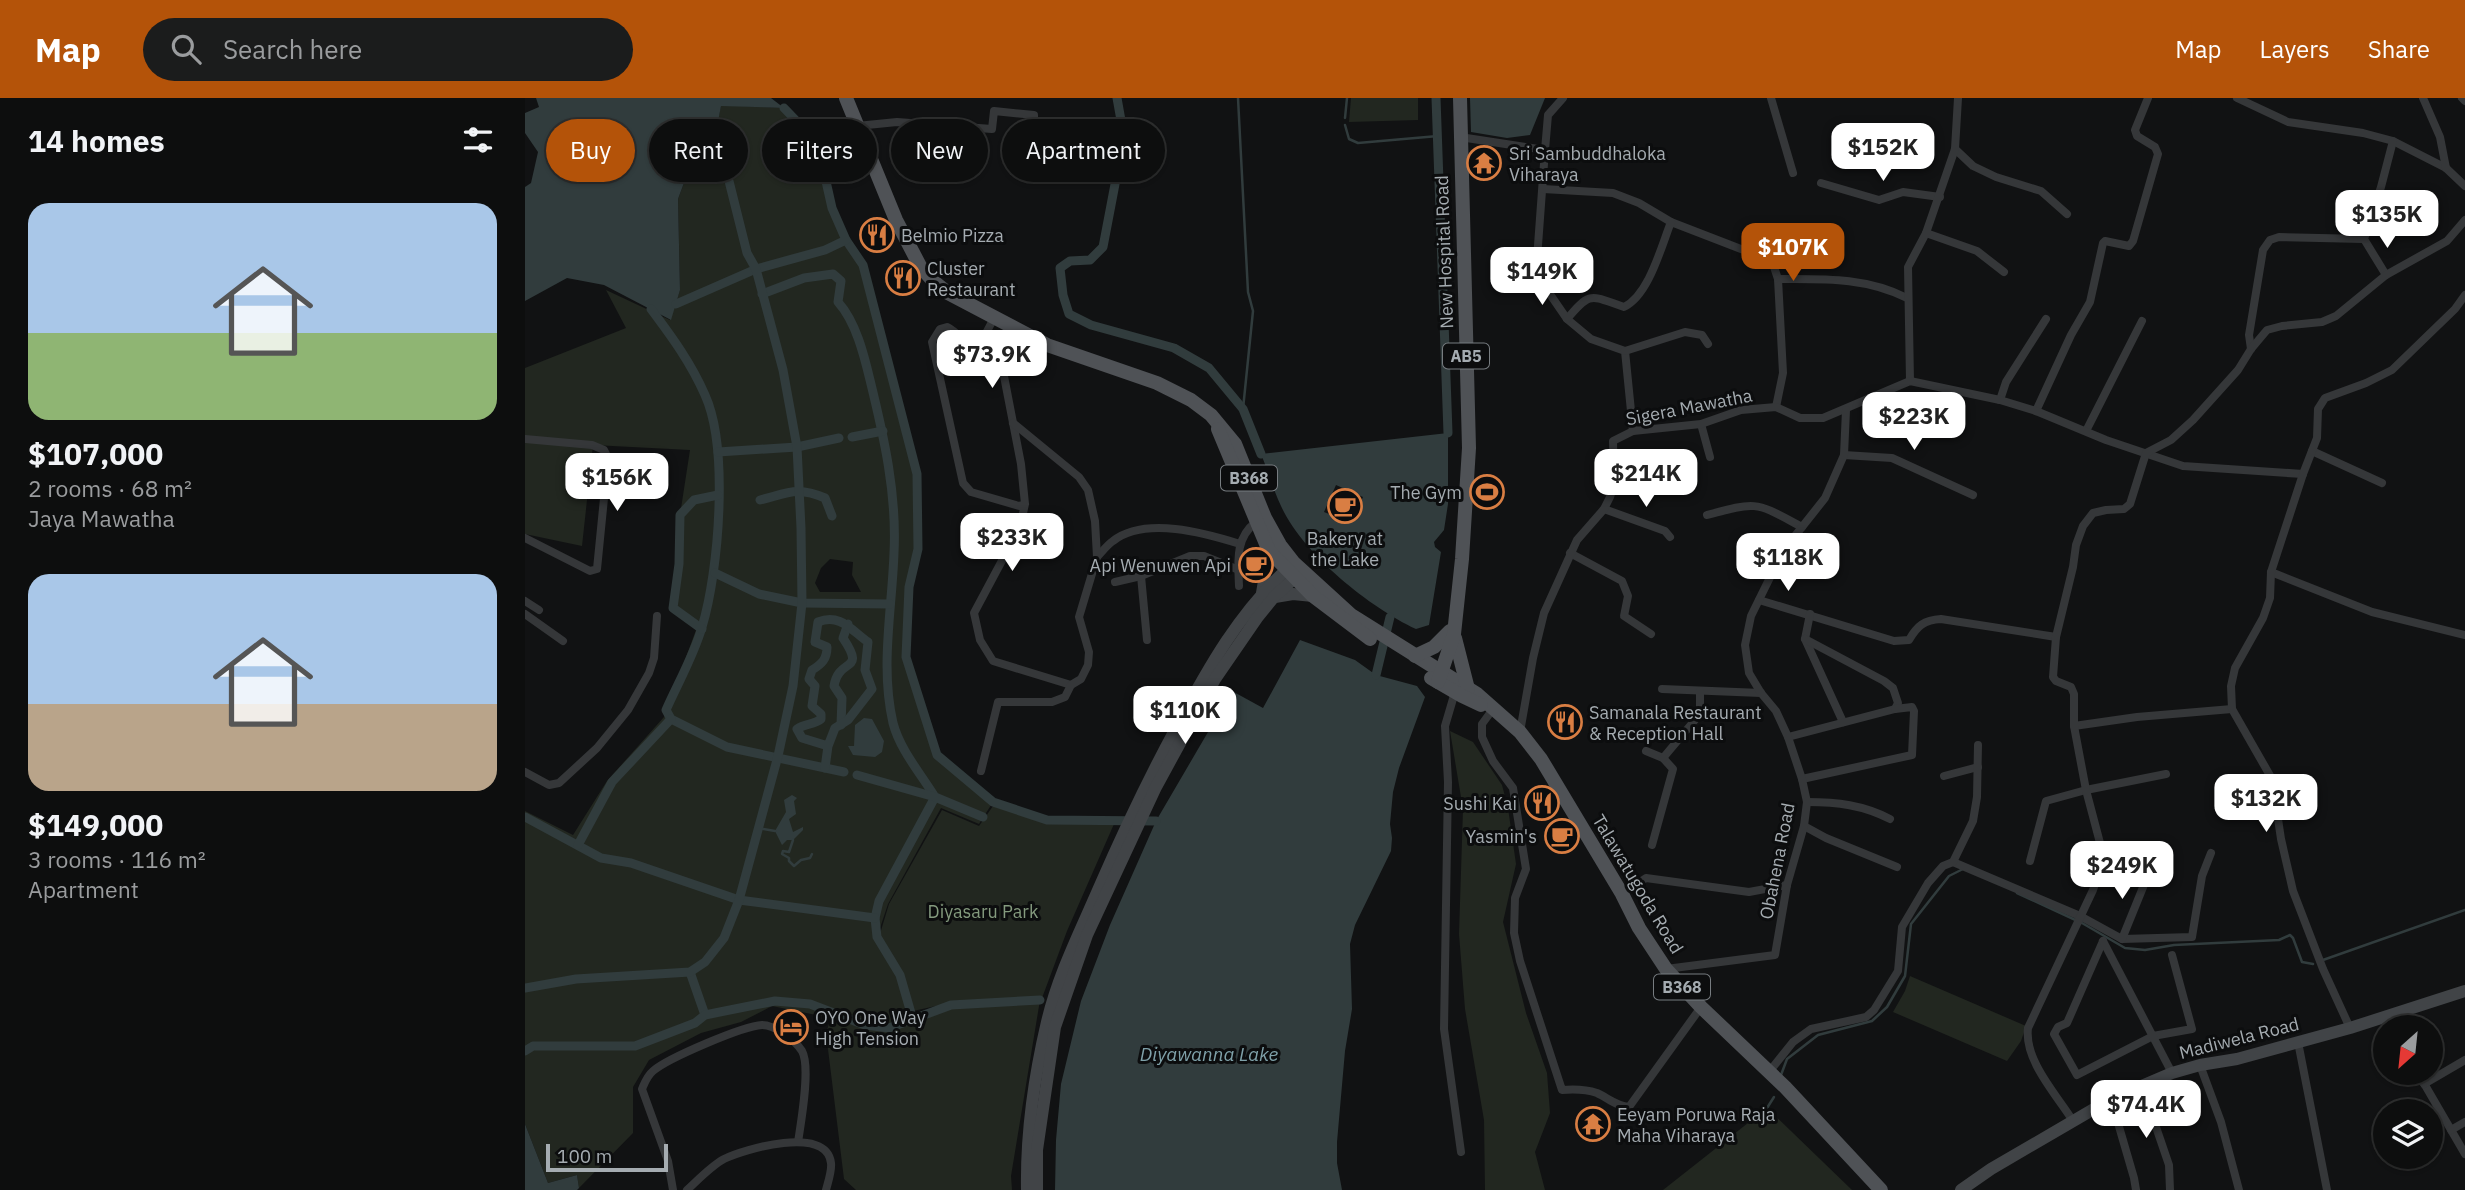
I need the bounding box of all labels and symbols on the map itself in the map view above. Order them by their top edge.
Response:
pin: $152K [1834,123,1932,183]
place label: Sri Sambuddhaloka Viharaya [1509,142,1666,186]
temple icon: Sri Sambuddhaloka Viharaya [1465,144,1503,182]
street label: New Hospital Road [1430,175,1458,329]
pin: $135K [2338,190,2436,250]
restaurant icon: Belmio Pizza [858,216,896,254]
pin: $107K [1744,223,1842,283]
place label: Belmio Pizza [901,224,1004,247]
pin: $149K [1493,248,1591,307]
place label: Cluster Restaurant [927,257,1016,301]
restaurant icon: Cluster Restaurant [884,259,922,297]
pin: $73.9K [935,330,1049,390]
road number: AB5 [1443,344,1489,368]
street label: Sigera Mawatha [1624,383,1755,431]
pin: $223K [1865,392,1963,452]
pin: $214K [1597,450,1695,509]
pin: $156K [568,454,666,513]
road number: B368 [1221,466,1277,490]
sports icon: The Gym [1468,473,1506,511]
place label: The Gym [1390,481,1462,504]
cafe icon: Bakery at the Lake [1326,487,1364,525]
pin: $233K [963,514,1061,573]
place label: Bakery at the Lake [1307,527,1383,571]
pin: $118K [1739,533,1837,593]
cafe icon: Api Wenuwen Api [1237,546,1275,584]
place label: Api Wenuwen Api [1090,554,1231,577]
pin: $110K [1136,686,1234,746]
place label: Samanala Restaurant & Reception Hall [1589,701,1762,745]
restaurant icon: Samanala Restaurant & Reception Hall [1546,703,1584,741]
pin: $132K [2217,774,2315,834]
restaurant icon: Sushi Kai [1523,784,1561,822]
place label: Sushi Kai [1443,792,1517,815]
street label: Obahena Road [1754,801,1800,921]
street label: Talawatugoda Road [1587,810,1689,958]
cafe icon: Yasmin's [1543,817,1581,855]
place label: Yasmin's [1466,825,1537,848]
pin: $249K [2073,842,2171,901]
park label: Diyasaru Park [928,900,1039,923]
road number: B368 [1654,974,1710,1000]
place label: OYO One Way High Tension [815,1006,926,1050]
hotel icon: OYO One Way High Tension [772,1008,810,1046]
street label: Madiwela Road [2177,1012,2301,1064]
north arrow [2373,1015,2443,1085]
water label: Diyawanna Lake [1140,1042,1279,1066]
pin: $74.4K [2089,1080,2203,1140]
place label: Eeyam Poruwa Raja Maha Viharaya [1617,1103,1776,1147]
temple icon: Eeyam Poruwa Raja Maha Viharaya [1574,1105,1612,1143]
scale bar [546,1141,669,1173]

